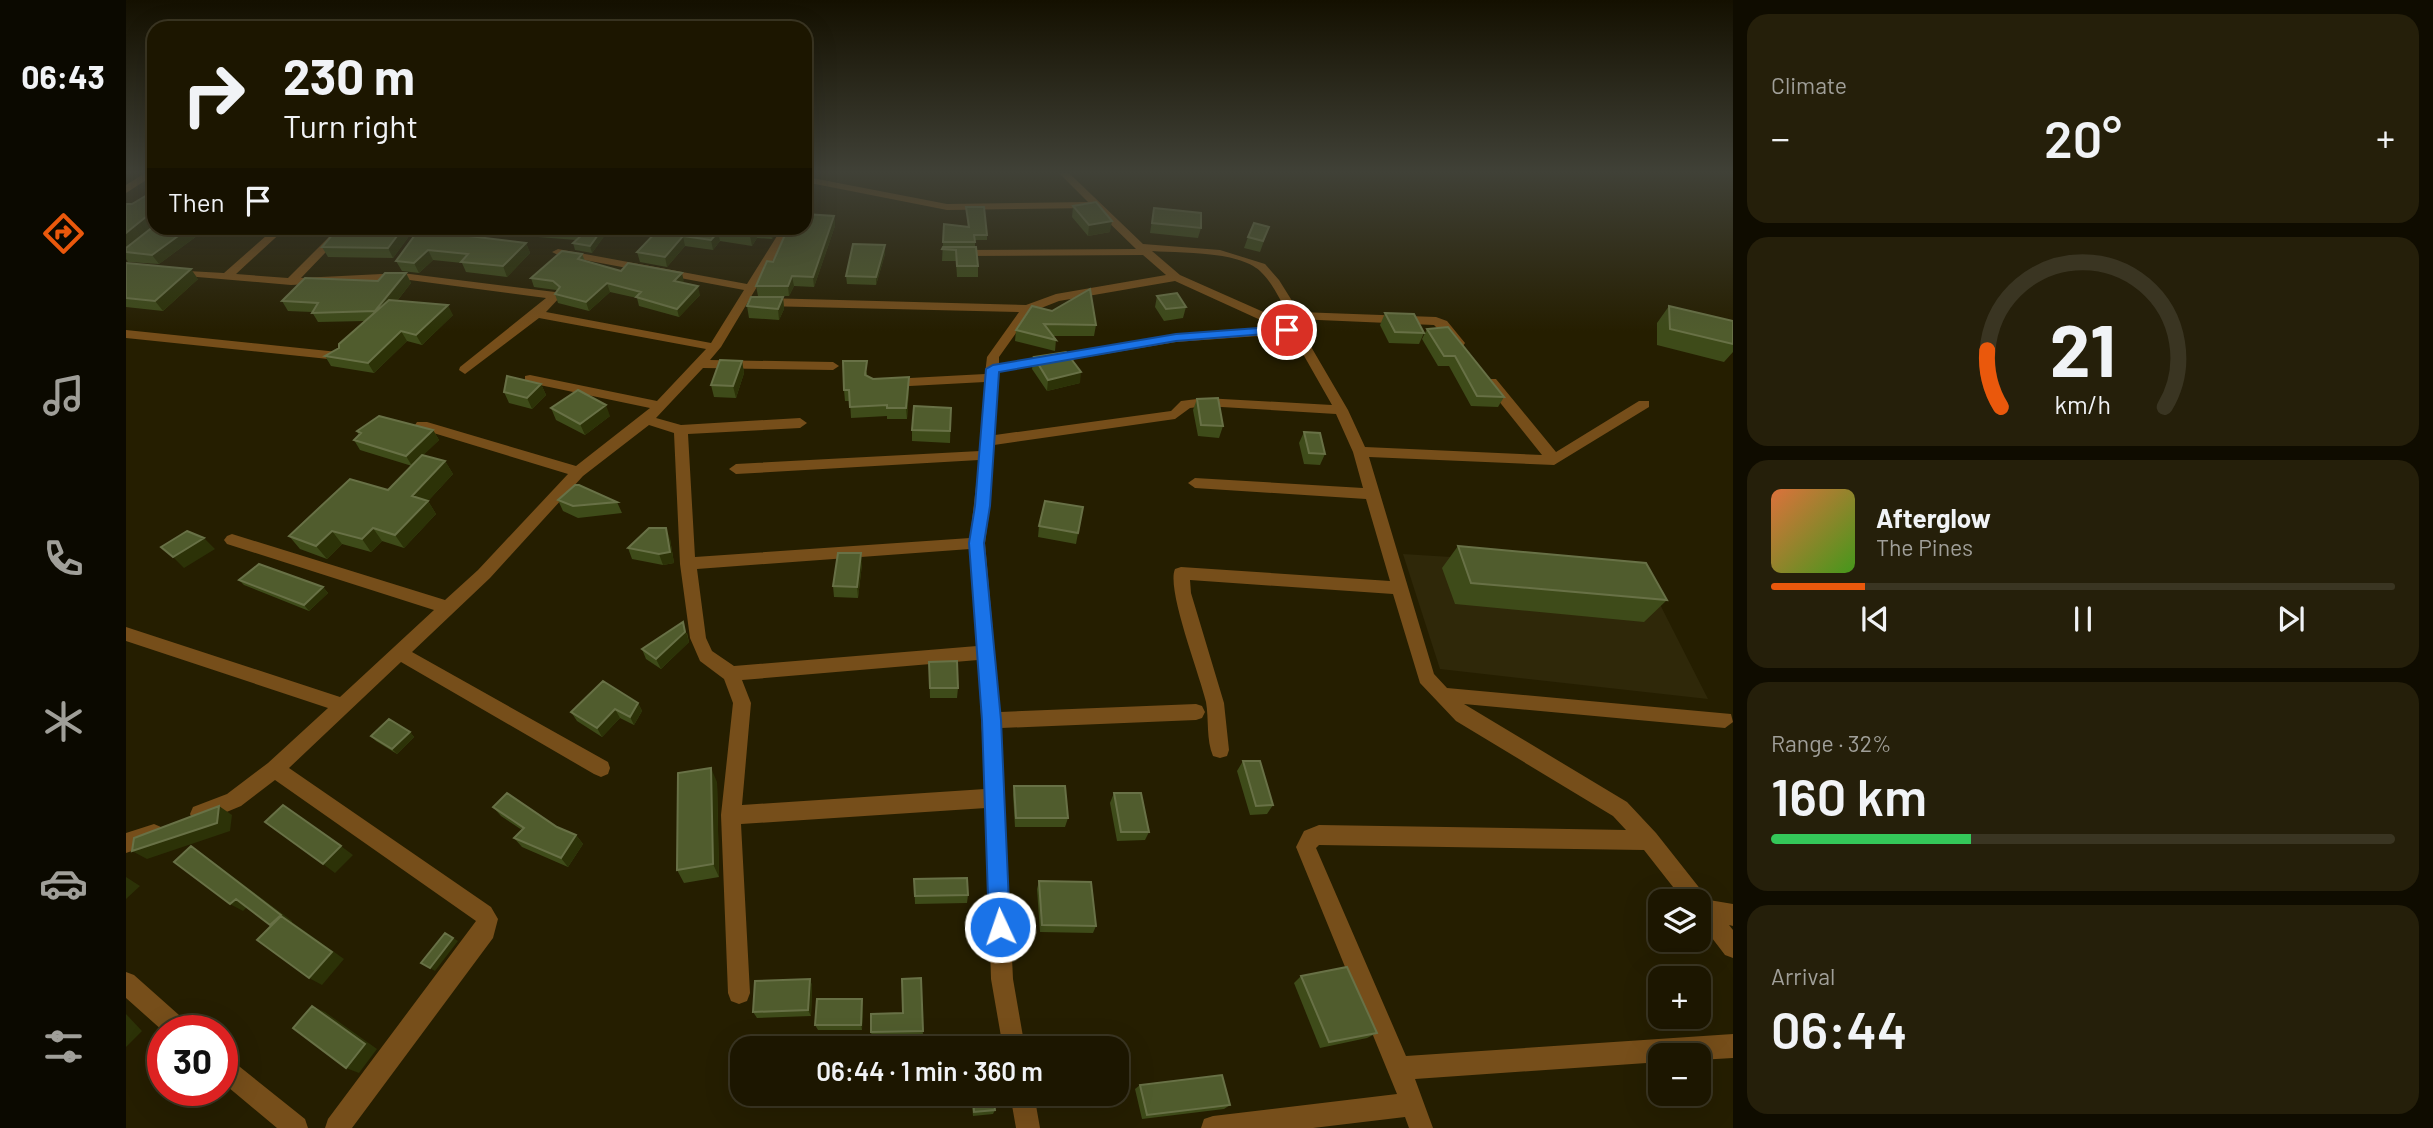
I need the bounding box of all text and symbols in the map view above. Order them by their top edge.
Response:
text: 230 m [283,46,415,105]
icon: right [168,49,259,140]
text: 06:43 [21,57,105,95]
text: Climate [1771,71,1847,99]
text: Turn right [283,106,418,144]
text: 20° [2044,106,2122,168]
text: − [1771,114,1790,160]
text: + [2376,114,2395,160]
icon: arrive [239,182,277,220]
text: Then [168,186,225,217]
icon: directions [39,209,88,258]
pin [1257,300,1317,360]
text: 21 [2050,305,2116,393]
icon: arrive [1268,311,1306,349]
icon: music [39,371,88,420]
text: km/h [2055,389,2111,419]
text: Afterglow [1876,502,1991,533]
text: The Pines [1876,533,1973,561]
icon: phone [39,534,88,583]
icon: previous [1856,600,1894,638]
icon: pause [2064,600,2102,638]
icon: next [2272,600,2310,638]
icon: climate [39,697,88,746]
text: Range · 32% [1771,729,1892,757]
text: 160 km [1771,764,1927,826]
icon: car [39,859,88,908]
map controls [1648,889,1711,1106]
button: layers [1648,889,1711,952]
position arrow [963,890,1037,964]
text: Arrival [1771,962,1835,990]
button: + [1648,966,1711,1029]
text: 06:44 [1771,997,1907,1059]
speed limit sign: 30 [147,1015,238,1106]
icon: filters [39,1022,88,1071]
button: − [1648,1043,1711,1106]
text: 06:44 · 1 min · 360 m [816,1055,1043,1086]

